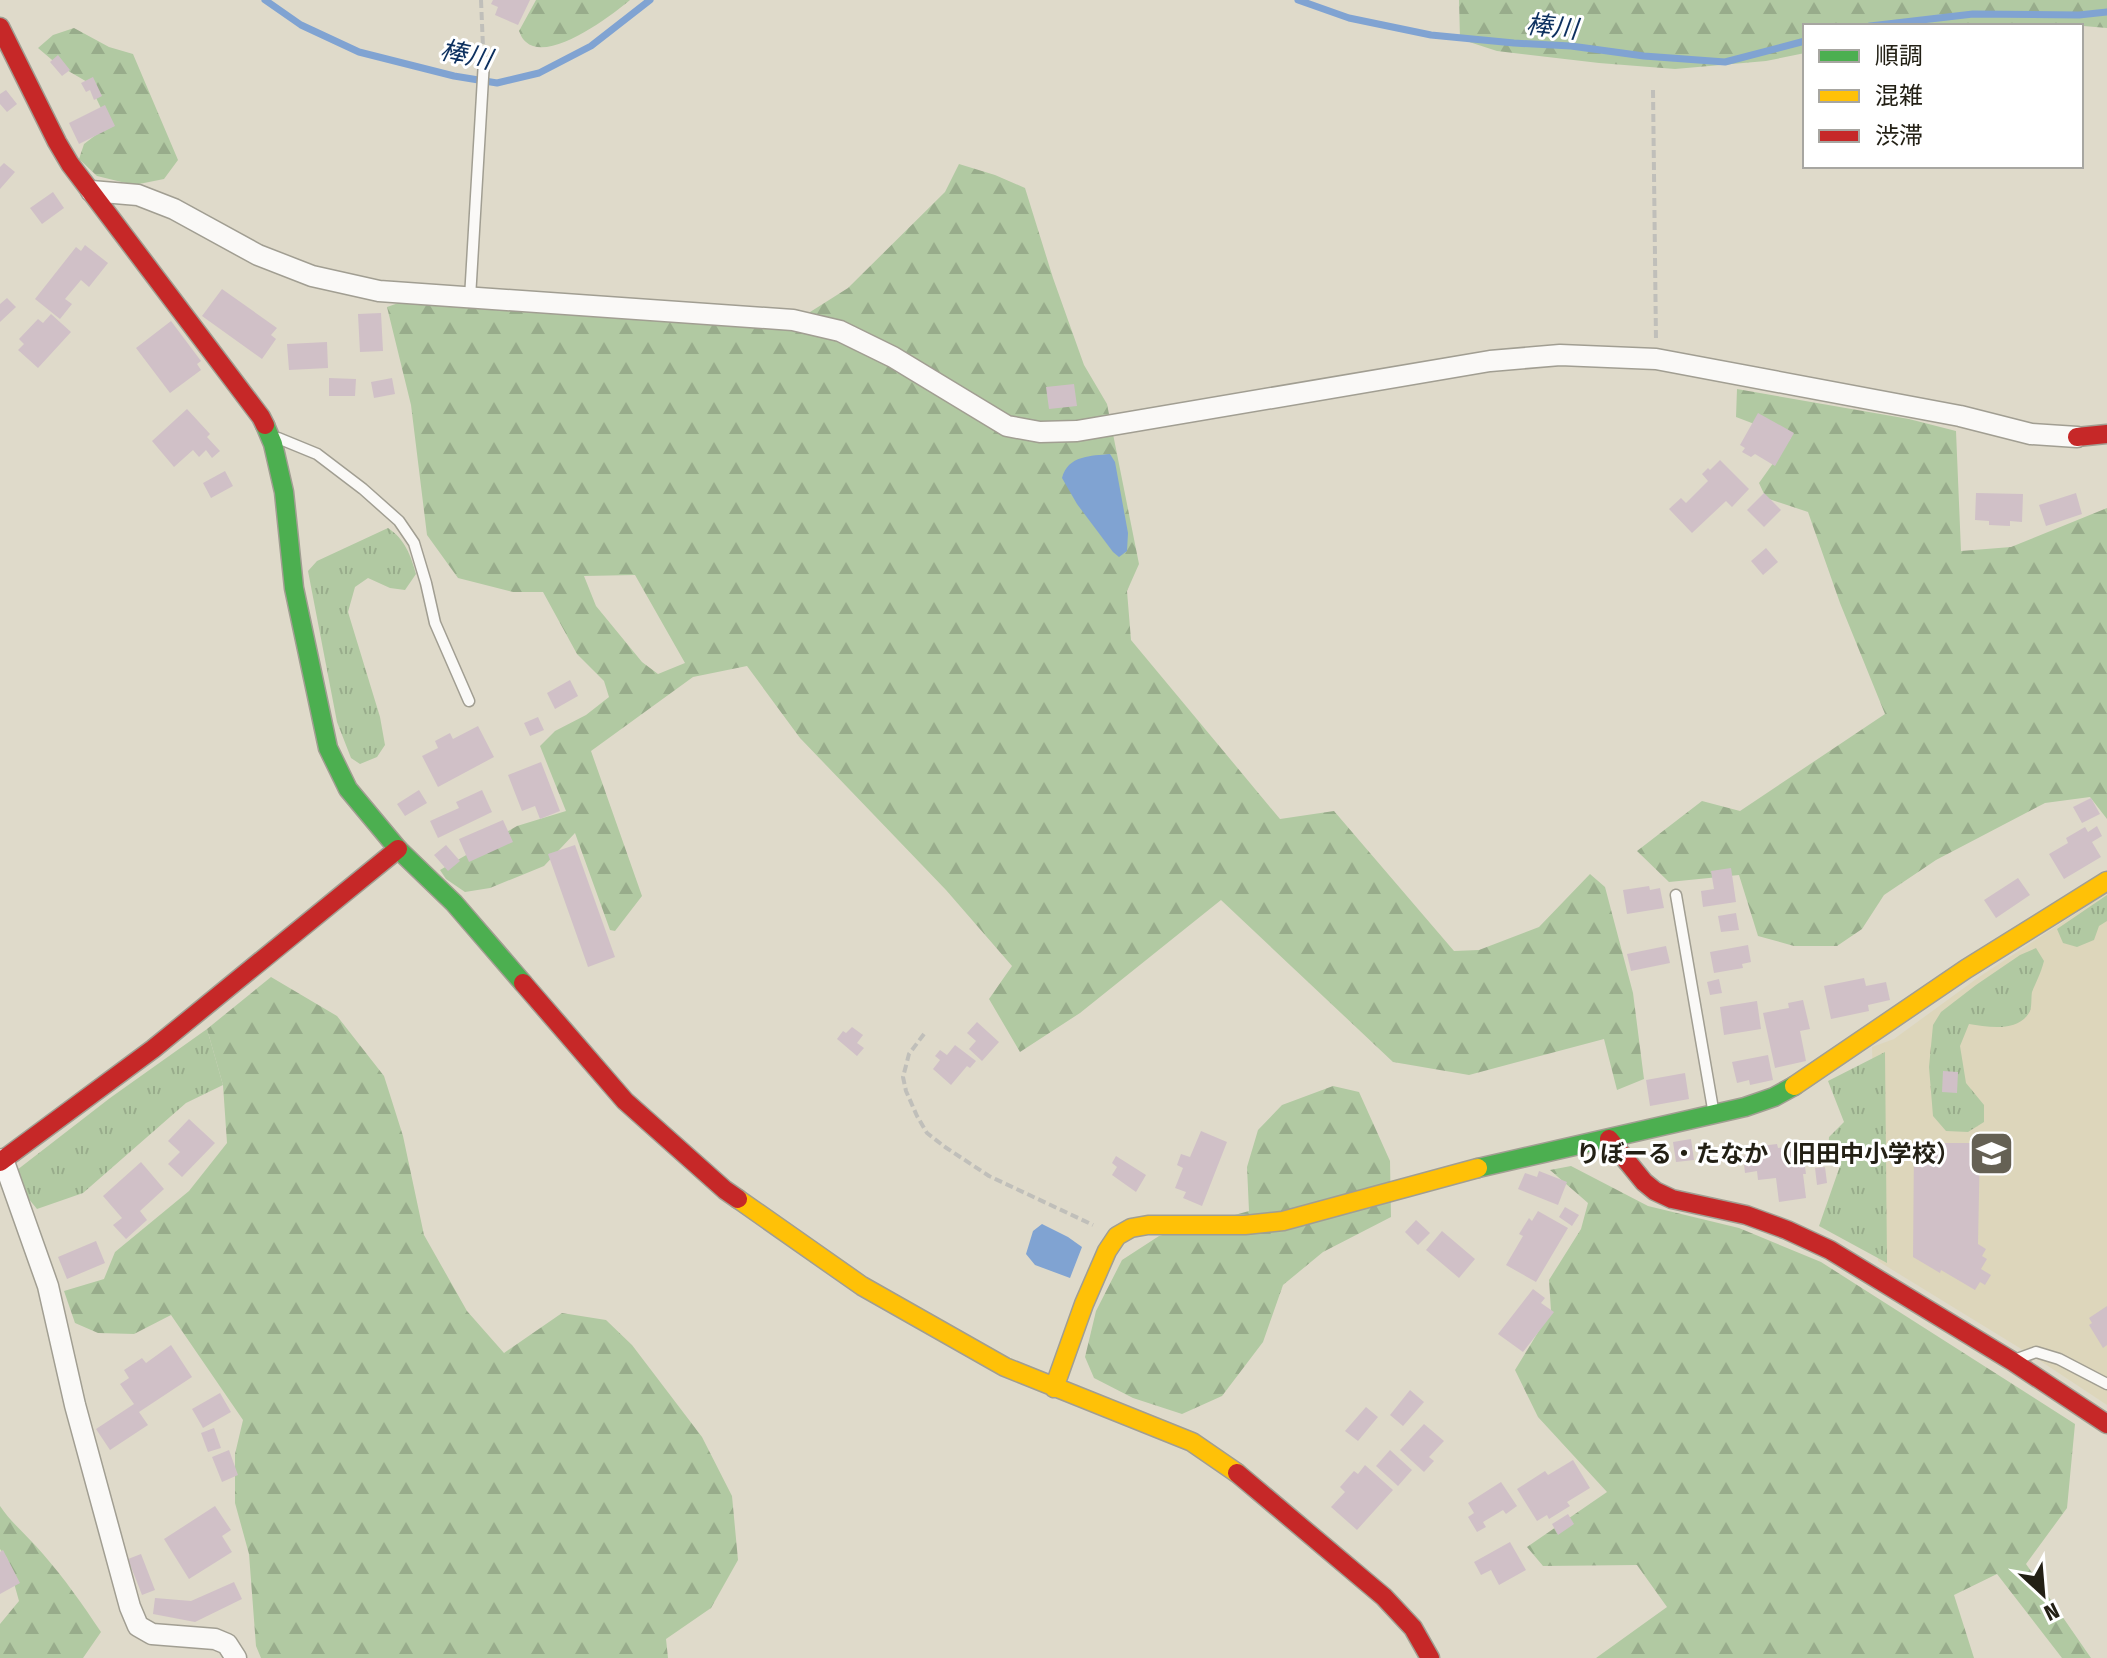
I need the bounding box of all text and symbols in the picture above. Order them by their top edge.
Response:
water label: 棒川 [1525,9,1582,45]
legend [1803,24,2083,168]
water label: 棒川 [437,34,498,76]
text: 順調 [1875,42,1923,70]
text: 混雑 [1875,82,1923,110]
text: 渋滞 [1875,122,1923,150]
school or university icon: りぼーる・たなか（旧田中小学校） [1967,1130,2015,1178]
place label: りぼーる・たなか（旧田中小学校） [1576,1140,1960,1168]
north arrow [2003,1554,2083,1634]
text: N [2040,1597,2063,1627]

